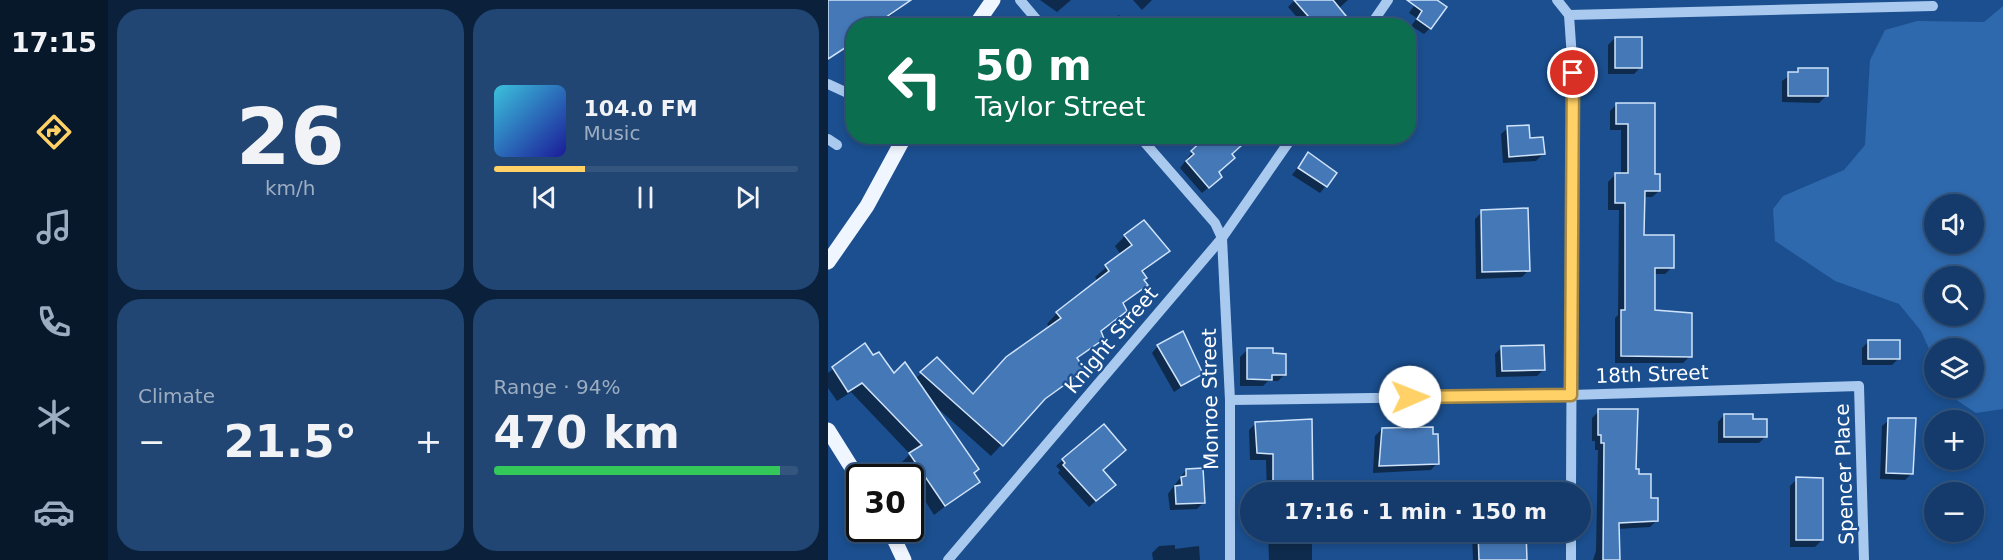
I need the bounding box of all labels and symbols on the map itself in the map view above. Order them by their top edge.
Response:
pin [1547,47,1598,98]
street label: Knight Street [1059,282,1163,398]
street label: Monroe Street [1197,328,1223,470]
street label: 18th Street [1595,360,1709,388]
position arrow [1378,365,1442,429]
street label: Spencer Place [1830,403,1858,545]
speed limit sign: 30 [846,464,924,542]

